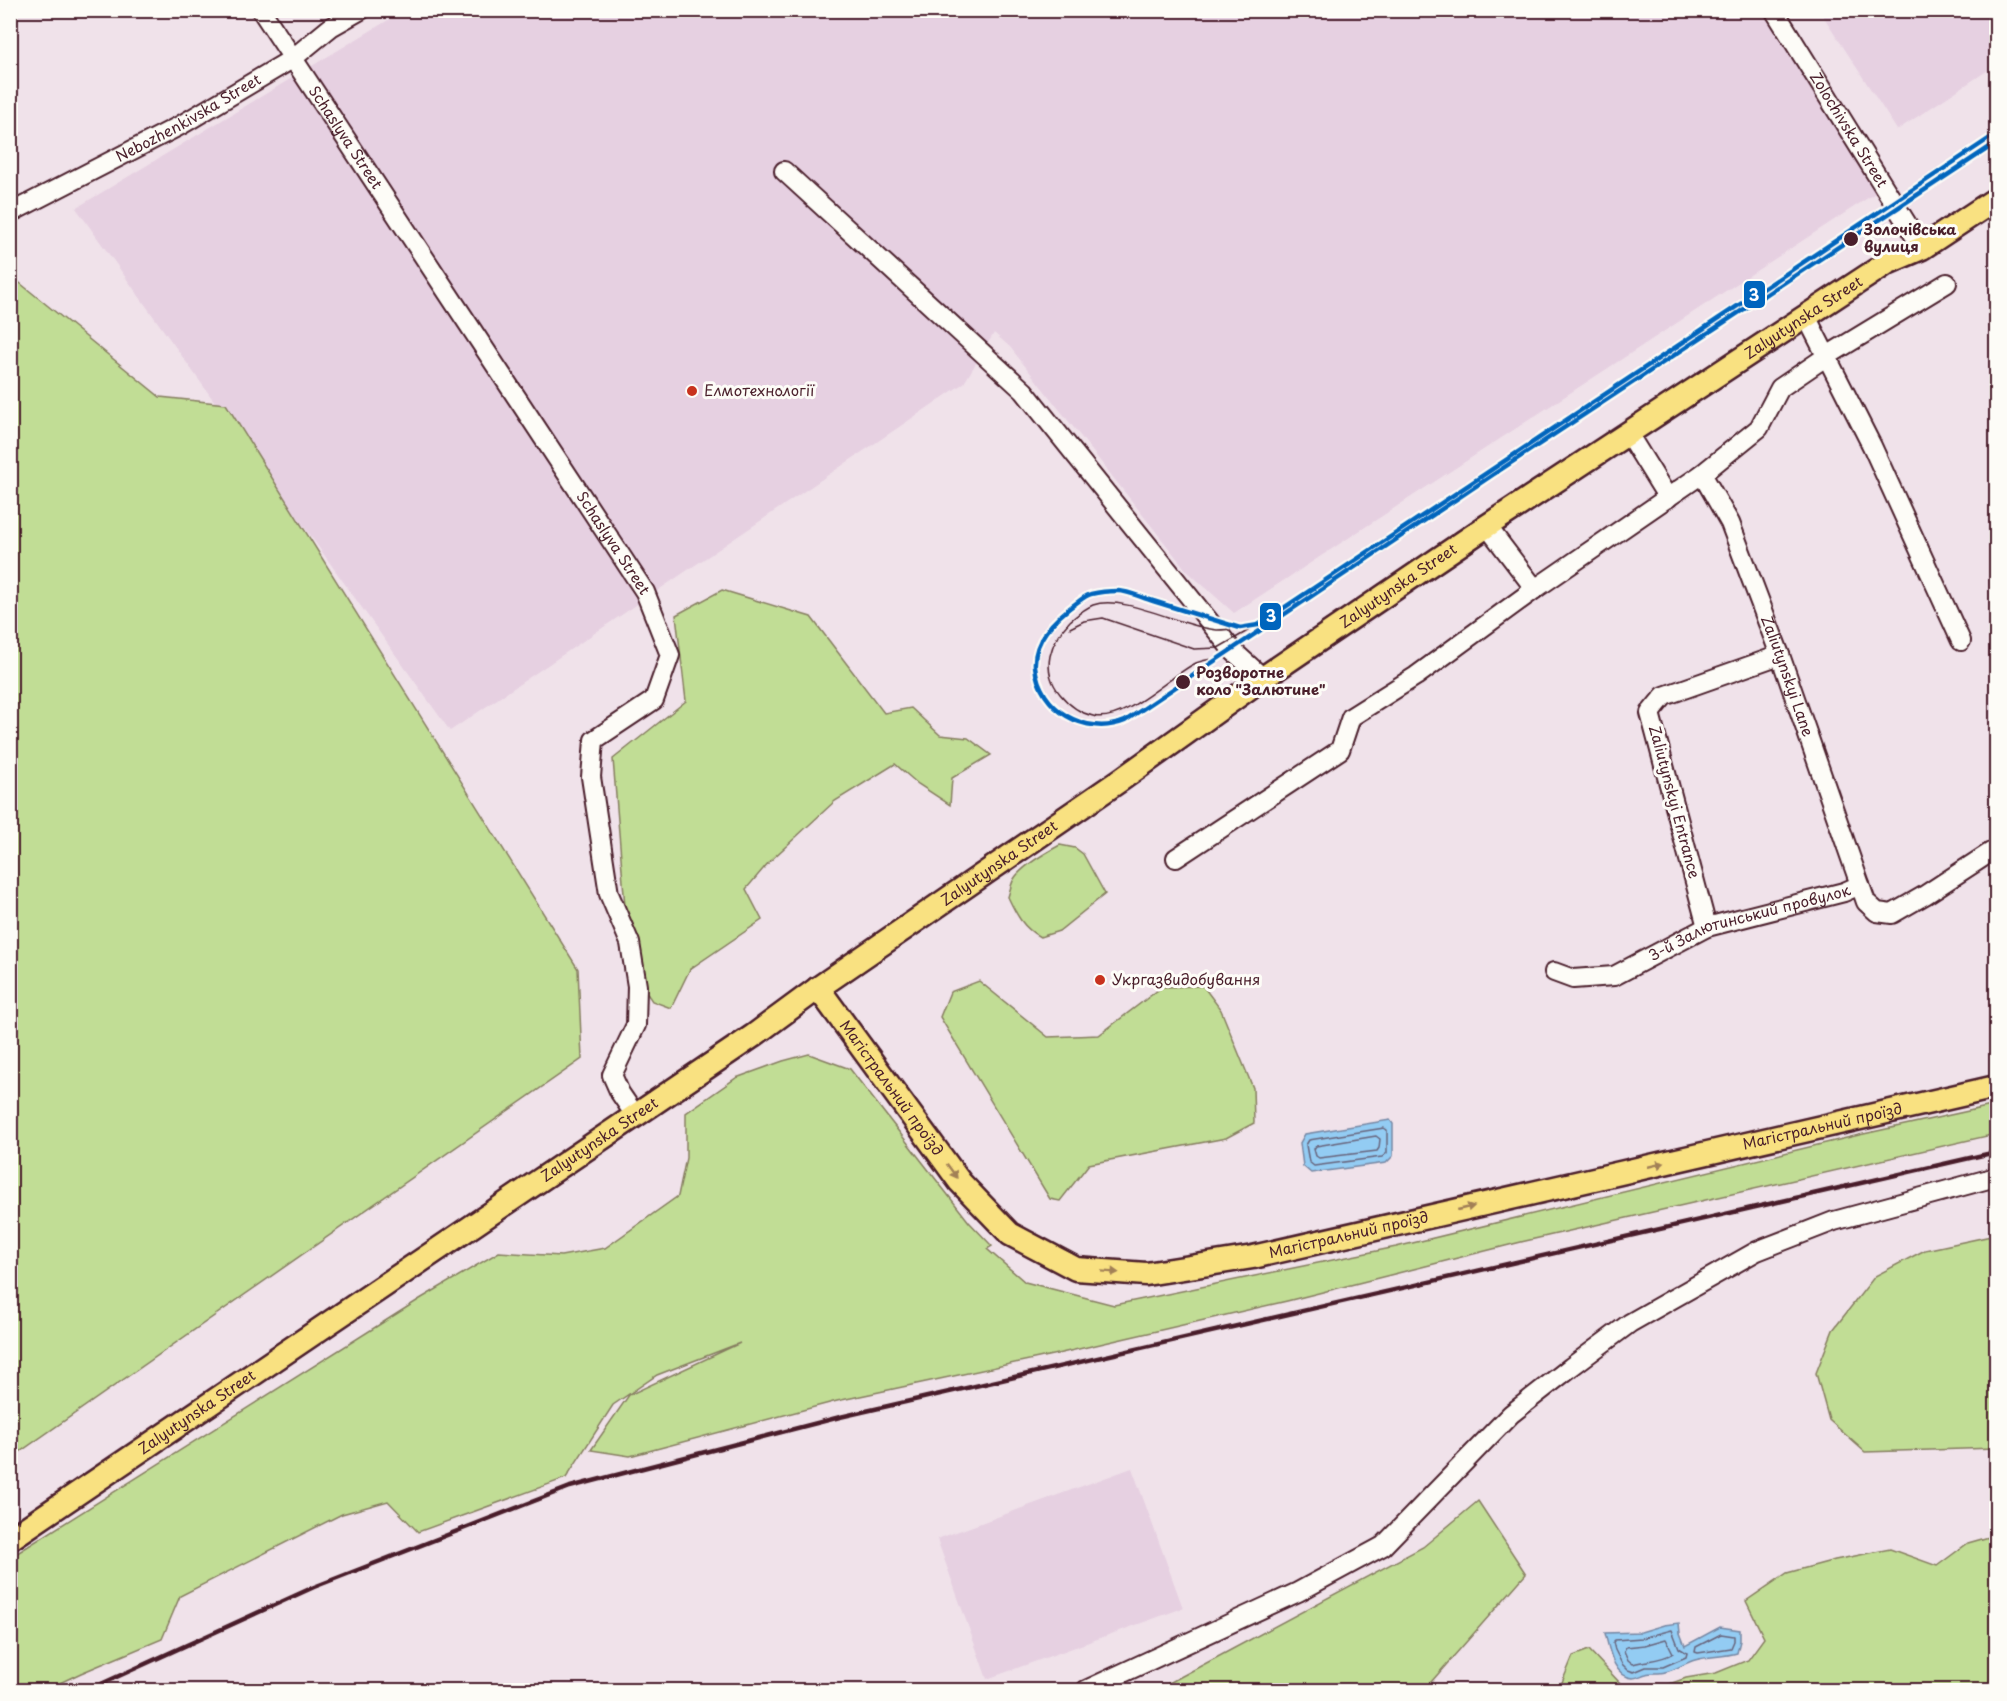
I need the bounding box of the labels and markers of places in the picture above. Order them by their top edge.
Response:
place label: Золочівська вулиця [1863,217,1956,257]
marker: Золочівська вулиця [1842,230,1860,248]
place label: Елмотехнології [704,378,815,401]
marker: Елмотехнології [685,384,699,398]
place label: Розворотне коло "Залютине" [1196,660,1326,700]
marker: Розворотне коло "Залютине" [1174,673,1192,691]
place label: Укргазвидобування [1112,967,1260,990]
marker: Укргазвидобування [1093,973,1107,987]

